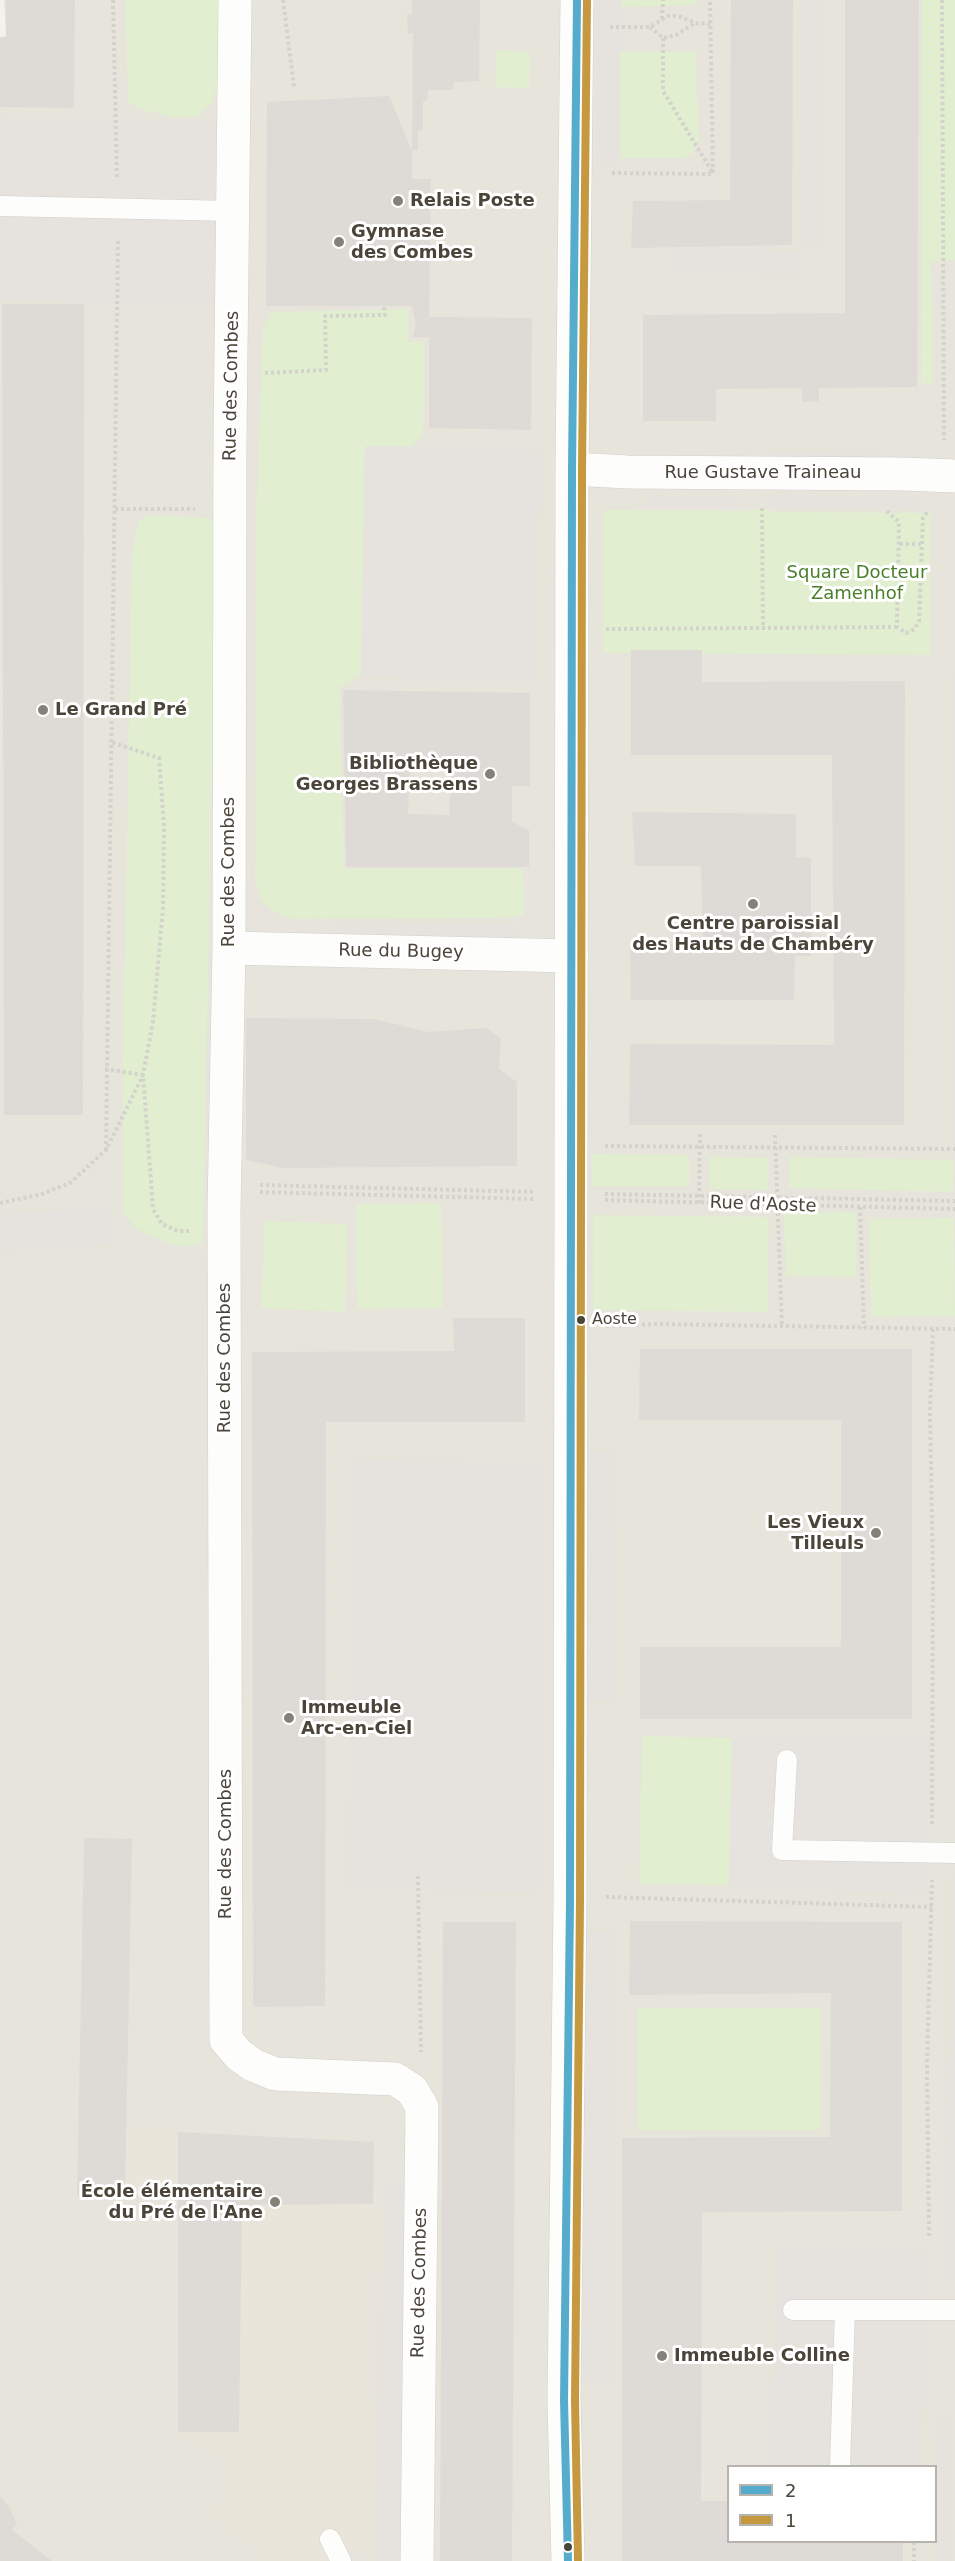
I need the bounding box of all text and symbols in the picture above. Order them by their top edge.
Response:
place label: Relais Poste [410,190,535,212]
marker: Relais Poste [391,194,405,208]
place label: Gymnase des Combes [351,221,473,264]
marker: Gymnase des Combes [332,235,346,249]
street label: Rue des Combes [220,311,244,461]
street label: Rue Gustave Traineau [665,462,861,484]
park label: Square Docteur Zamenhof [787,562,927,604]
place label: Le Grand Pré [55,699,187,721]
marker: Le Grand Pré [36,703,50,717]
place label: Bibliothèque Georges Brassens [296,753,478,795]
marker: Bibliothèque Georges Brassens [483,767,497,781]
street label: Rue des Combes [218,797,240,947]
marker: Centre paroissial des Hauts de Chambéry [746,897,760,911]
place label: Centre paroissial des Hauts de Chambéry [632,913,874,956]
street label: Rue du Bugey [338,940,464,964]
street label: Rue d'Aoste [709,1192,817,1218]
street label: Rue des Combes [214,1283,236,1433]
place label: Aoste [592,1310,637,1330]
marker: Aoste [575,1314,587,1326]
place label: Les Vieux Tilleuls [767,1512,864,1555]
marker: Les Vieux Tilleuls [869,1526,883,1540]
place label: Immeuble Arc-en-Ciel [301,1697,412,1740]
marker: Immeuble Arc-en-Ciel [282,1711,296,1725]
street label: Rue des Combes [215,1769,237,1919]
place label: École élémentaire du Pré de l'Ane [81,2181,263,2224]
marker: École élémentaire du Pré de l'Ane [268,2195,282,2209]
street label: Rue des Combes [408,2208,432,2358]
place label: Immeuble Colline [674,2345,850,2367]
marker: Immeuble Colline [655,2349,669,2363]
legend [727,2465,937,2543]
text: 2 [785,2480,796,2501]
text: 1 [785,2510,796,2531]
unlabelled marker [562,2541,574,2553]

